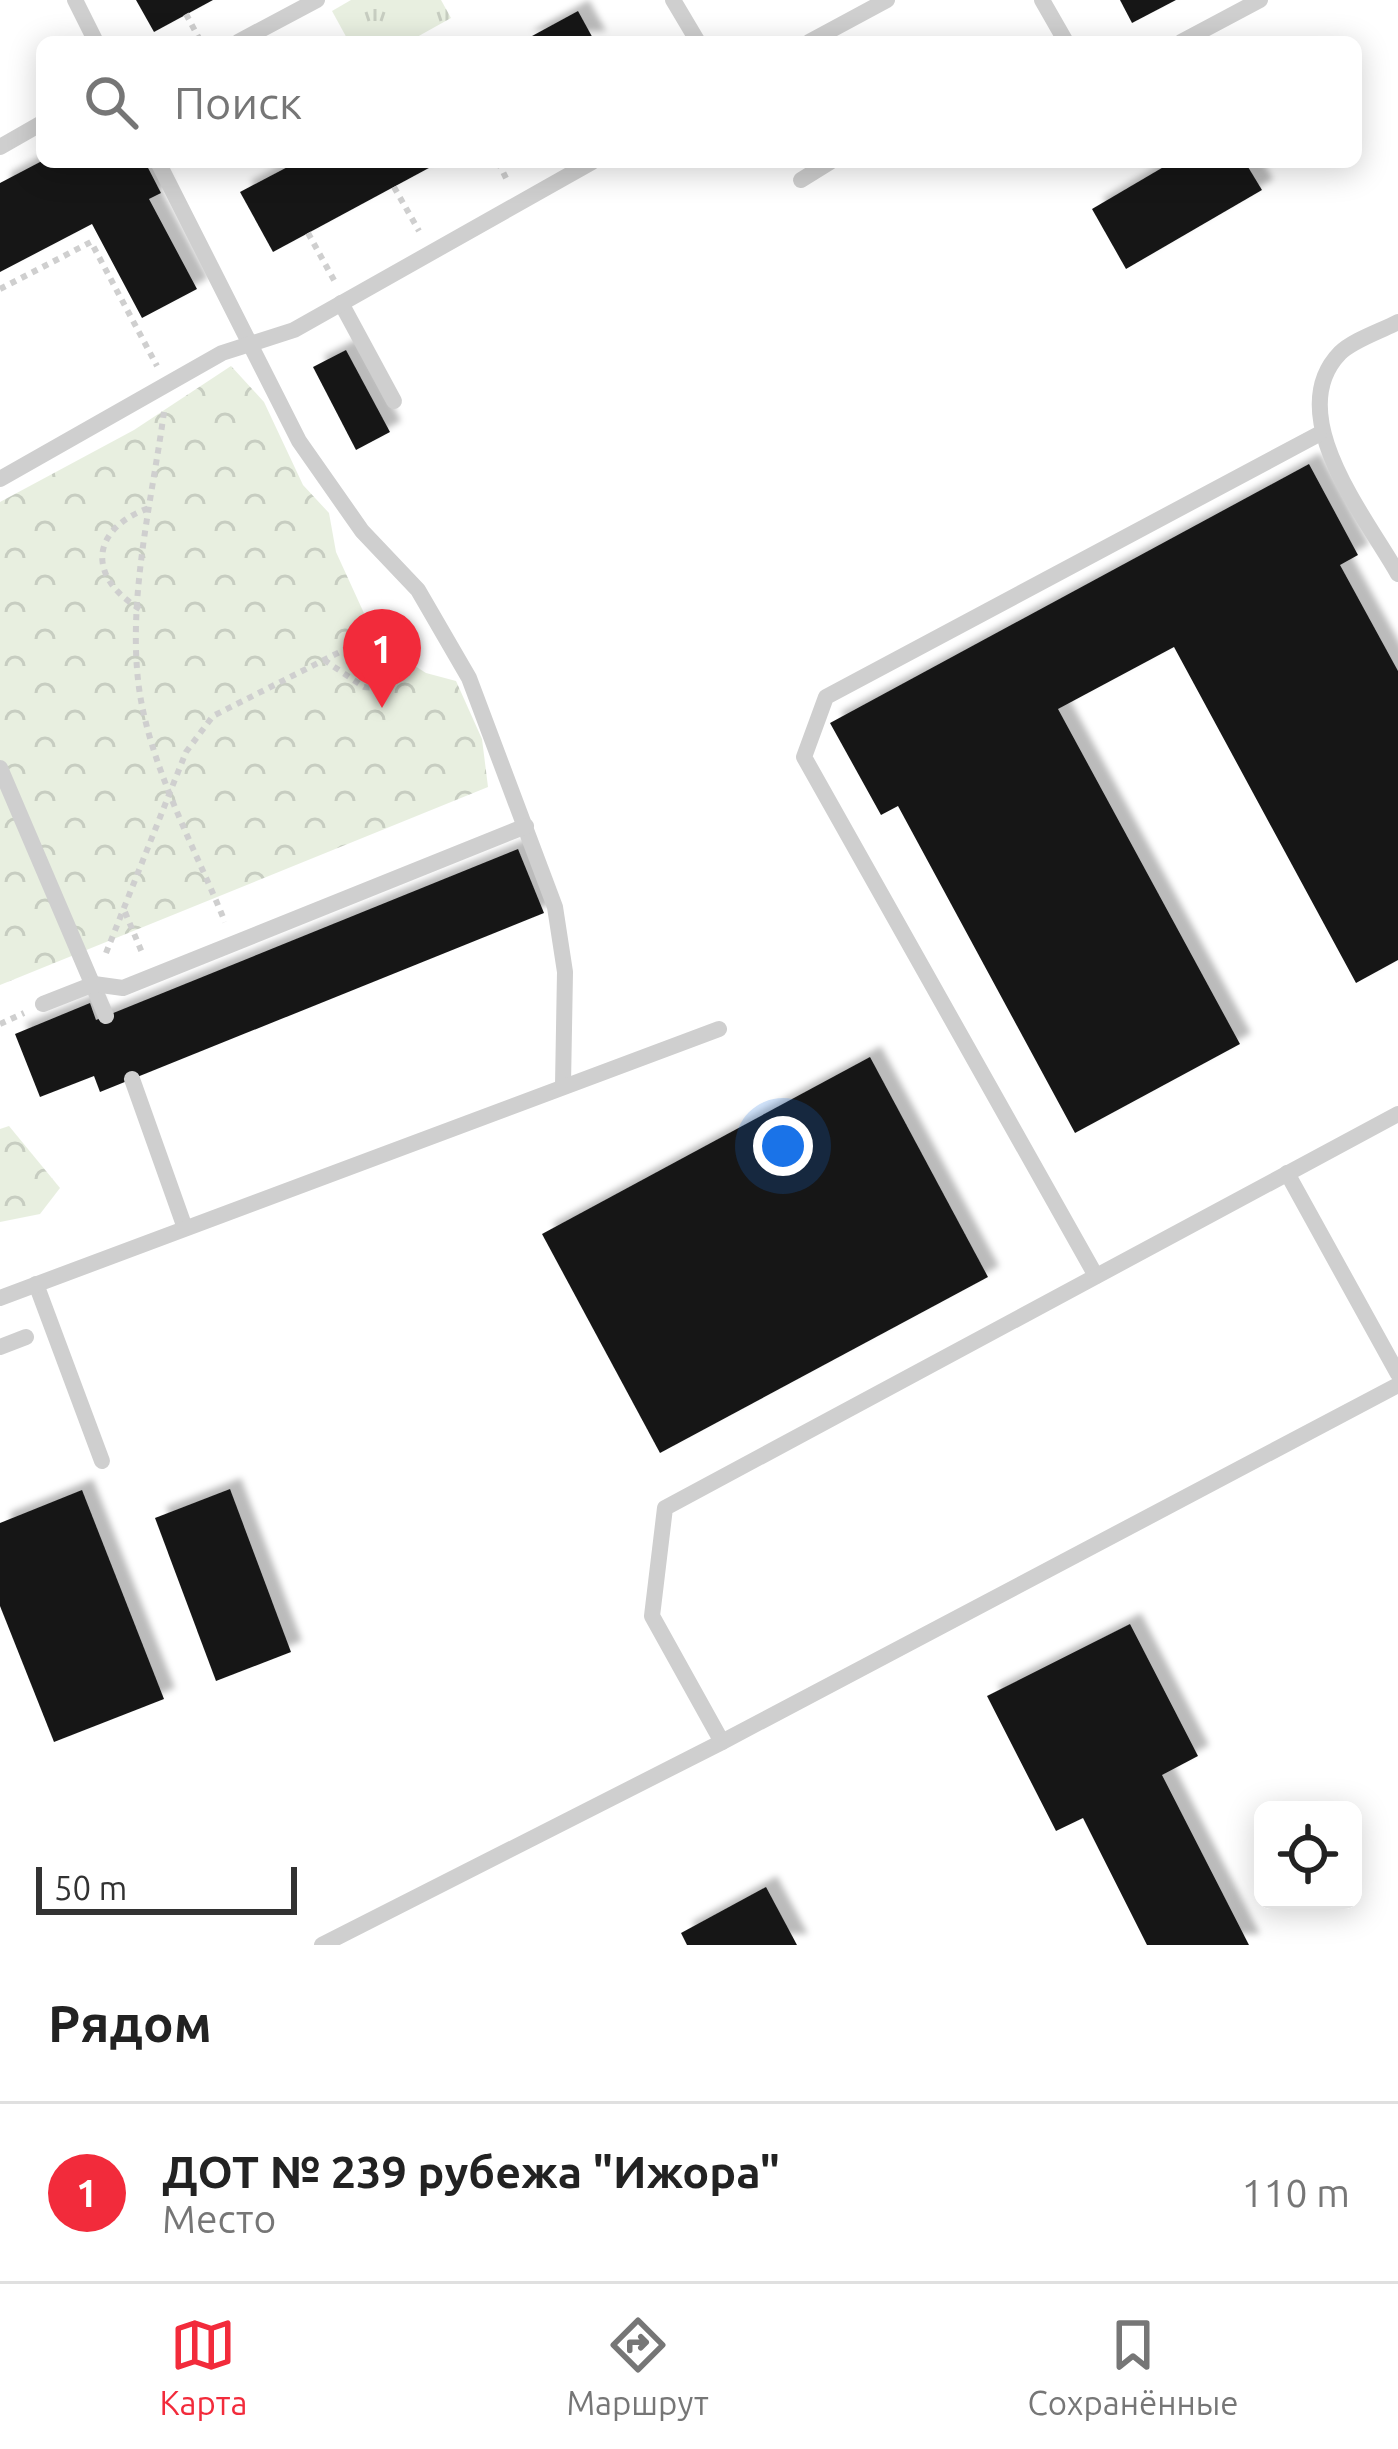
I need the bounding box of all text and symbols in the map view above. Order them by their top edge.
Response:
search box [36,36,1362,168]
icon: search [78,69,144,135]
text: Поиск [174,77,302,128]
pin: 1 [343,609,421,708]
your location [753,1116,813,1176]
map controls [1254,1801,1362,1909]
button: locate [1254,1801,1362,1909]
scale bar [36,1861,297,1914]
text: 50 m [54,1869,127,1906]
text: Рядом [48,1994,212,2052]
text: ДОТ № 239 рубежа "Ижора" [162,2146,780,2197]
text: 1 [76,2171,98,2214]
text: 110 m [1241,2171,1350,2214]
text: Место [162,2197,276,2240]
tab: Карта [159,2312,247,2421]
tab: Маршрут [566,2312,709,2421]
tab: Сохранённые [1028,2312,1239,2421]

